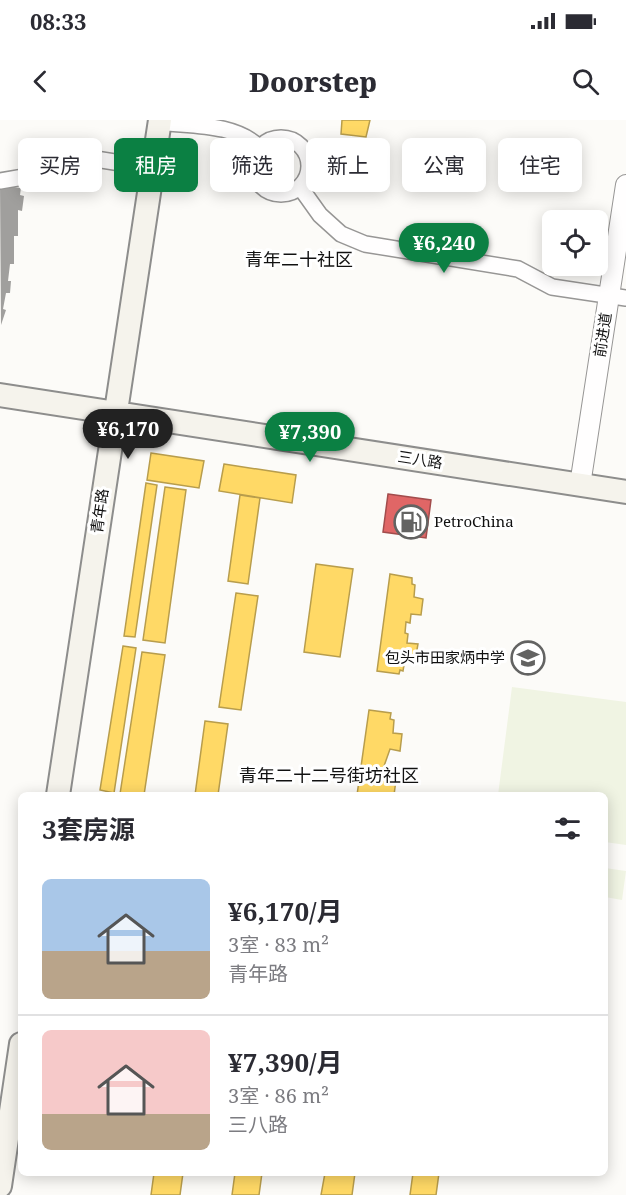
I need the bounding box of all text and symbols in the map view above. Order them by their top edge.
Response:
text: 08:33 [30,6,86,36]
text: Doorstep [249,63,377,100]
icon: back [24,65,57,98]
icon: search [569,65,602,98]
chip: 买房 [18,138,102,192]
chip: 租房 [114,138,198,192]
chip: 筛选 [210,138,294,192]
chip: 新上 [306,138,390,192]
chip: 公寓 [402,138,486,192]
chip: 住宅 [498,138,582,192]
map controls [542,210,608,276]
button: locate [542,210,608,276]
pin: ¥6,240 [395,223,493,274]
text: ¥6,240 [413,229,475,256]
district label: 青年二十社区 [245,247,353,271]
street label: 前进道 [589,311,615,359]
pin: ¥6,170 [79,409,177,460]
pin: ¥7,390 [261,412,359,463]
text: ¥6,170 [97,415,159,442]
text: ¥7,390 [279,418,341,445]
street label: 三八路 [396,446,444,472]
street label: 青年路 [86,487,112,535]
fuel station icon: PetroChina [393,504,429,540]
place label: PetroChina [434,511,514,531]
school or university icon: 包头市田家炳中学 [510,640,546,676]
place label: 包头市田家炳中学 [385,647,505,667]
district label: 青年二十二号街坊社区 [239,763,419,787]
text: 3套房源 [42,811,135,847]
icon: filters [551,812,584,845]
text: ¥6,170/月 [228,893,343,929]
icon: home [90,903,162,975]
text: 3室 · 83 m² [228,931,329,958]
text: 青年路 [228,960,288,987]
text: ¥7,390/月 [228,1044,343,1080]
icon: home [90,1054,162,1126]
text: 3室 · 86 m² [228,1082,329,1109]
text: 三八路 [228,1111,288,1138]

